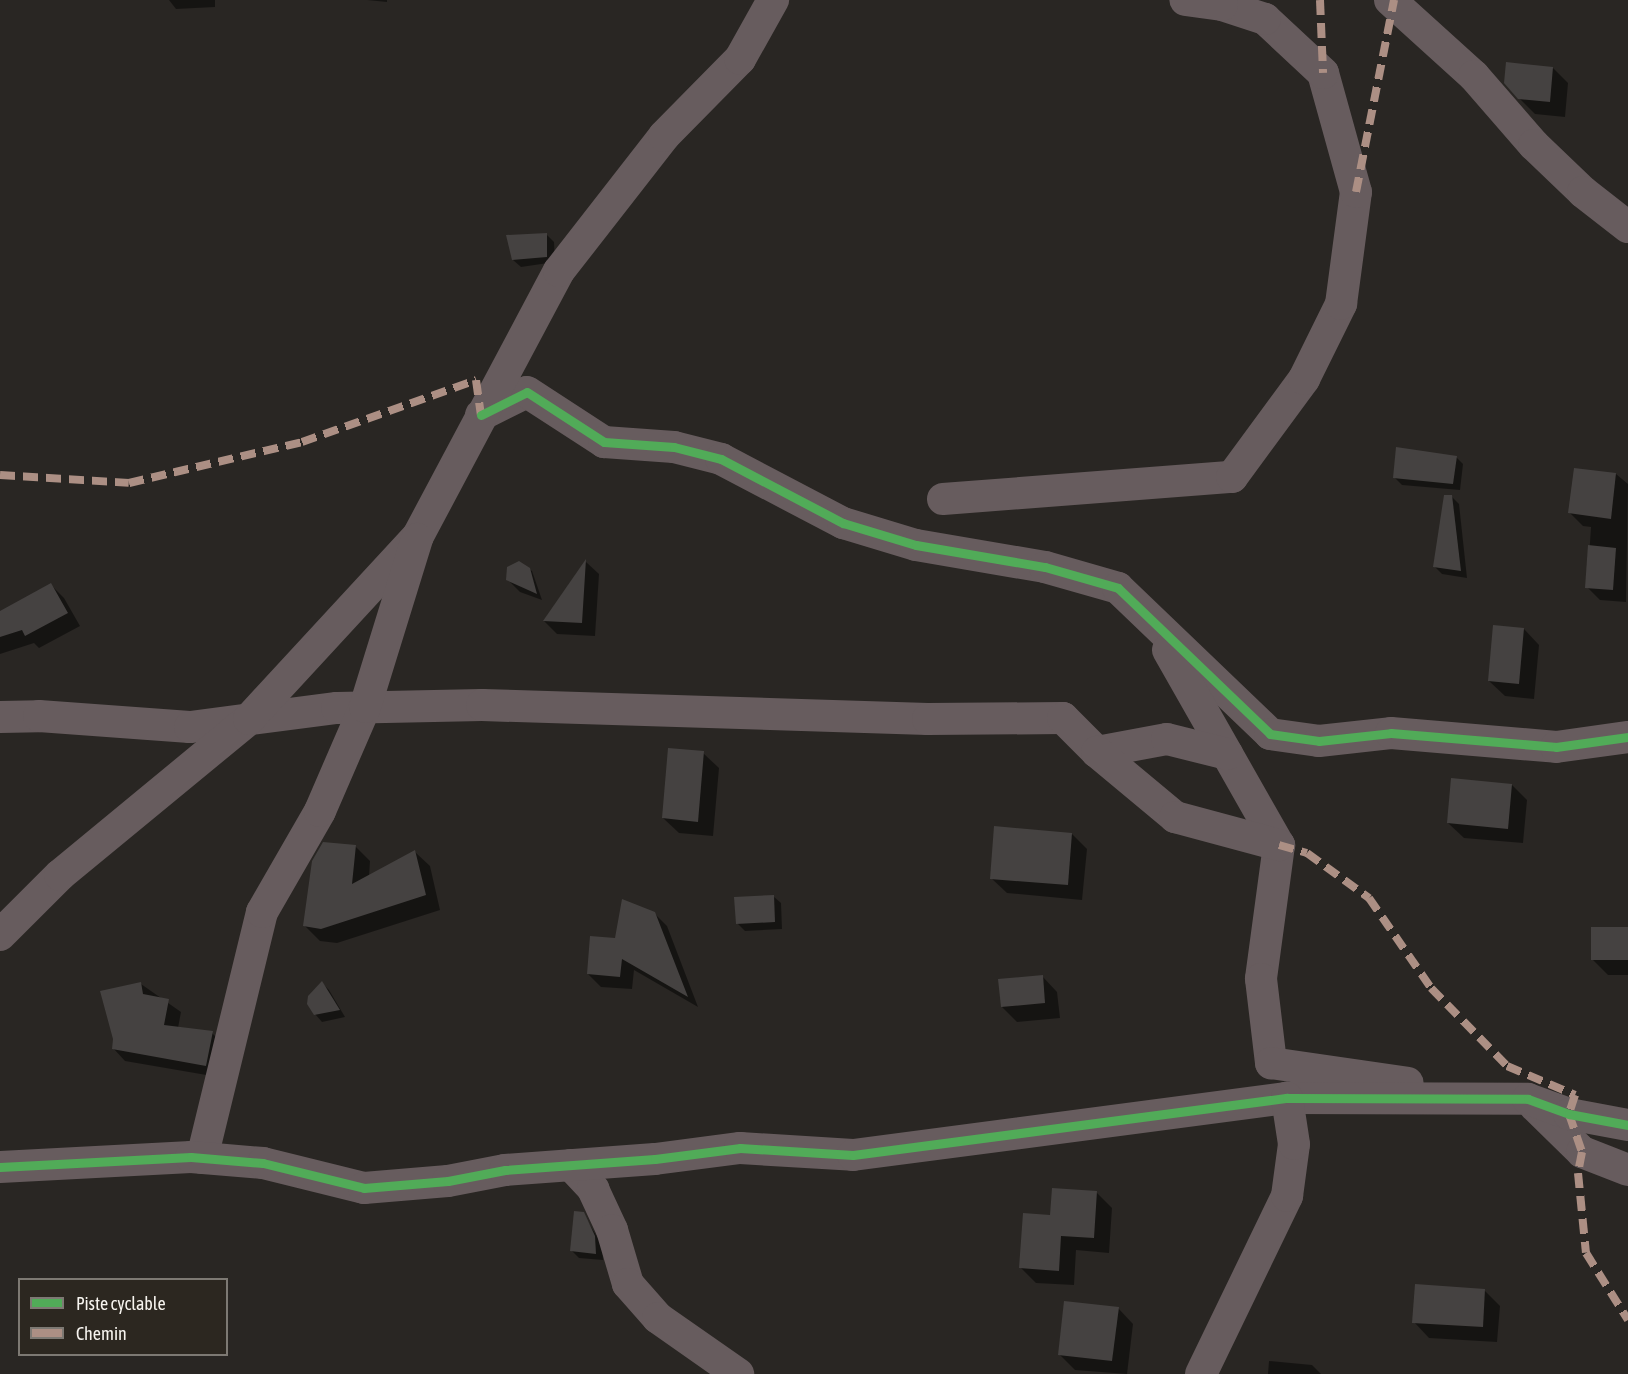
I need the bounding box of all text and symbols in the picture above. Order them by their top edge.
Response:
legend [18,1278,228,1356]
text: Piste cyclable [76,1293,166,1314]
text: Chemin [76,1323,127,1344]

